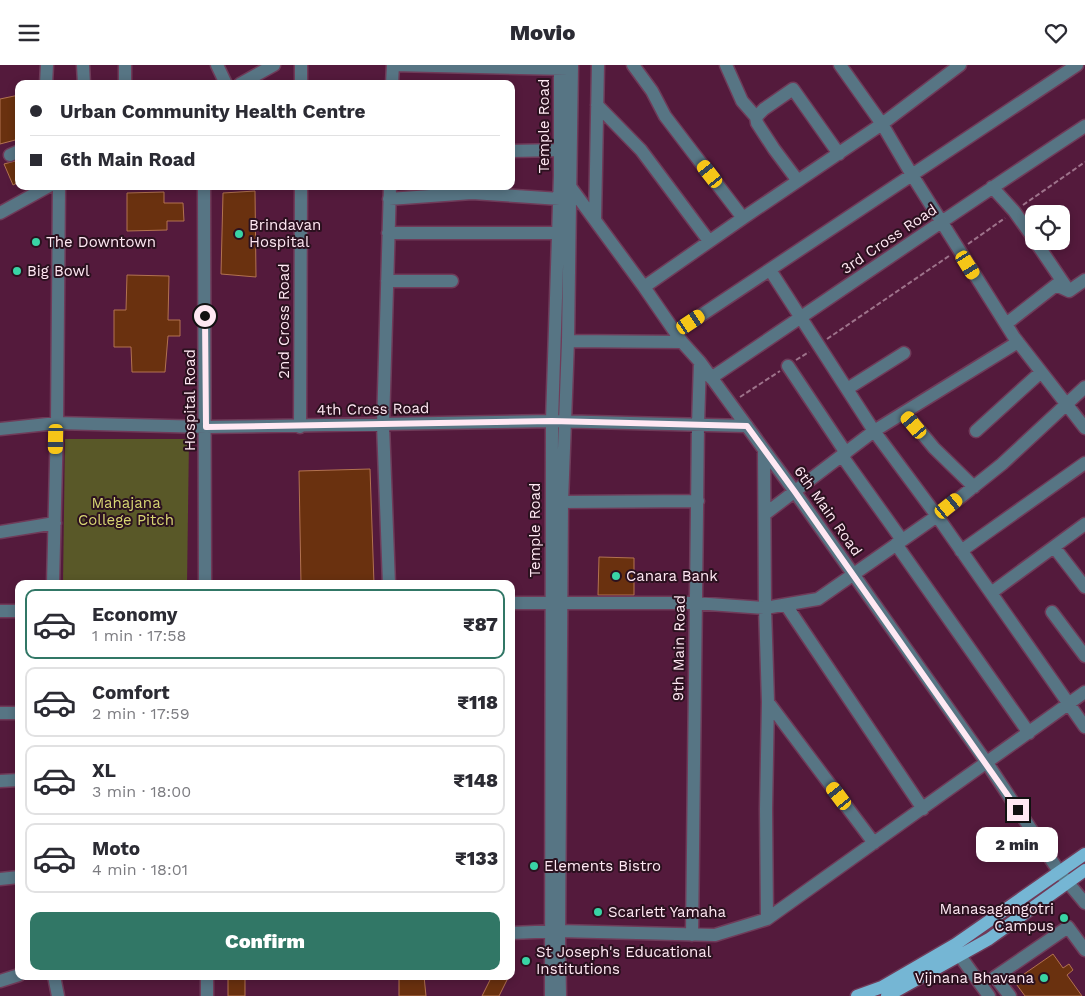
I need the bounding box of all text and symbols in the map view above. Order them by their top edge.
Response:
icon: menu [15,19,43,47]
icon: heart [1042,19,1070,47]
text: Movio [510,20,575,45]
street label: Temple Road [535,79,553,173]
text: Urban Community Health Centre [60,100,366,123]
text: 6th Main Road [60,148,196,171]
car [694,158,725,190]
street label: 3rd Cross Road [838,200,940,278]
map controls [1025,205,1070,250]
button: locate [1025,205,1070,250]
place label: Brindavan Hospital [249,216,321,251]
marker: Brindavan Hospital [233,228,245,240]
place label: The Downtown [46,233,156,251]
marker: The Downtown [30,236,42,248]
car [953,248,982,282]
place label: Big Bowl [27,262,90,280]
street label: 2nd Cross Road [275,263,293,379]
marker: Big Bowl [11,265,23,277]
route start [194,305,216,327]
car [674,307,707,337]
street label: Hospital Road [181,349,199,451]
street label: 4th Cross Road [317,399,429,419]
car [898,409,929,441]
car [48,424,63,454]
street label: 6th Main Road [790,462,866,560]
street label: Temple Road [526,483,544,577]
car [932,491,965,521]
park label: Mahajana College Pitch [78,494,174,529]
place label: Canara Bank [626,567,718,585]
marker: Canara Bank [610,570,622,582]
street label: 9th Main Road [669,595,689,701]
icon: car [32,602,77,647]
text: Economy [92,603,177,626]
text: ₹87 [463,613,498,636]
text: 1 min · 17:58 [92,626,186,645]
icon: car [32,680,77,725]
text: Comfort [92,681,170,704]
text: ₹118 [457,691,498,714]
text: 2 min · 17:59 [92,704,190,723]
icon: car [32,758,77,803]
text: XL [92,759,116,782]
text: ₹148 [453,769,498,792]
car [823,780,854,812]
text: 3 min · 18:00 [92,782,191,801]
route end [1007,799,1029,821]
callout: 2 min [977,827,1059,863]
text: 2 min [995,835,1039,854]
icon: car [32,836,77,881]
text: Moto [92,837,140,860]
text: ₹133 [455,847,498,870]
place label: Elements Bistro [544,857,661,875]
text: 4 min · 18:01 [92,860,188,879]
marker: Elements Bistro [528,860,540,872]
place label: Manasagangotri Campus [940,900,1054,935]
place label: Scarlett Yamaha [608,903,727,921]
marker: Scarlett Yamaha [592,906,604,918]
button: Confirm [30,912,500,970]
marker: Manasagangotri Campus [1058,912,1070,924]
place label: St Joseph's Educational Institutions [536,943,712,978]
marker: St Joseph's Educational Institutions [520,955,532,967]
place label: Vijnana Bhavana [915,969,1034,987]
marker: Vijnana Bhavana [1038,972,1050,984]

